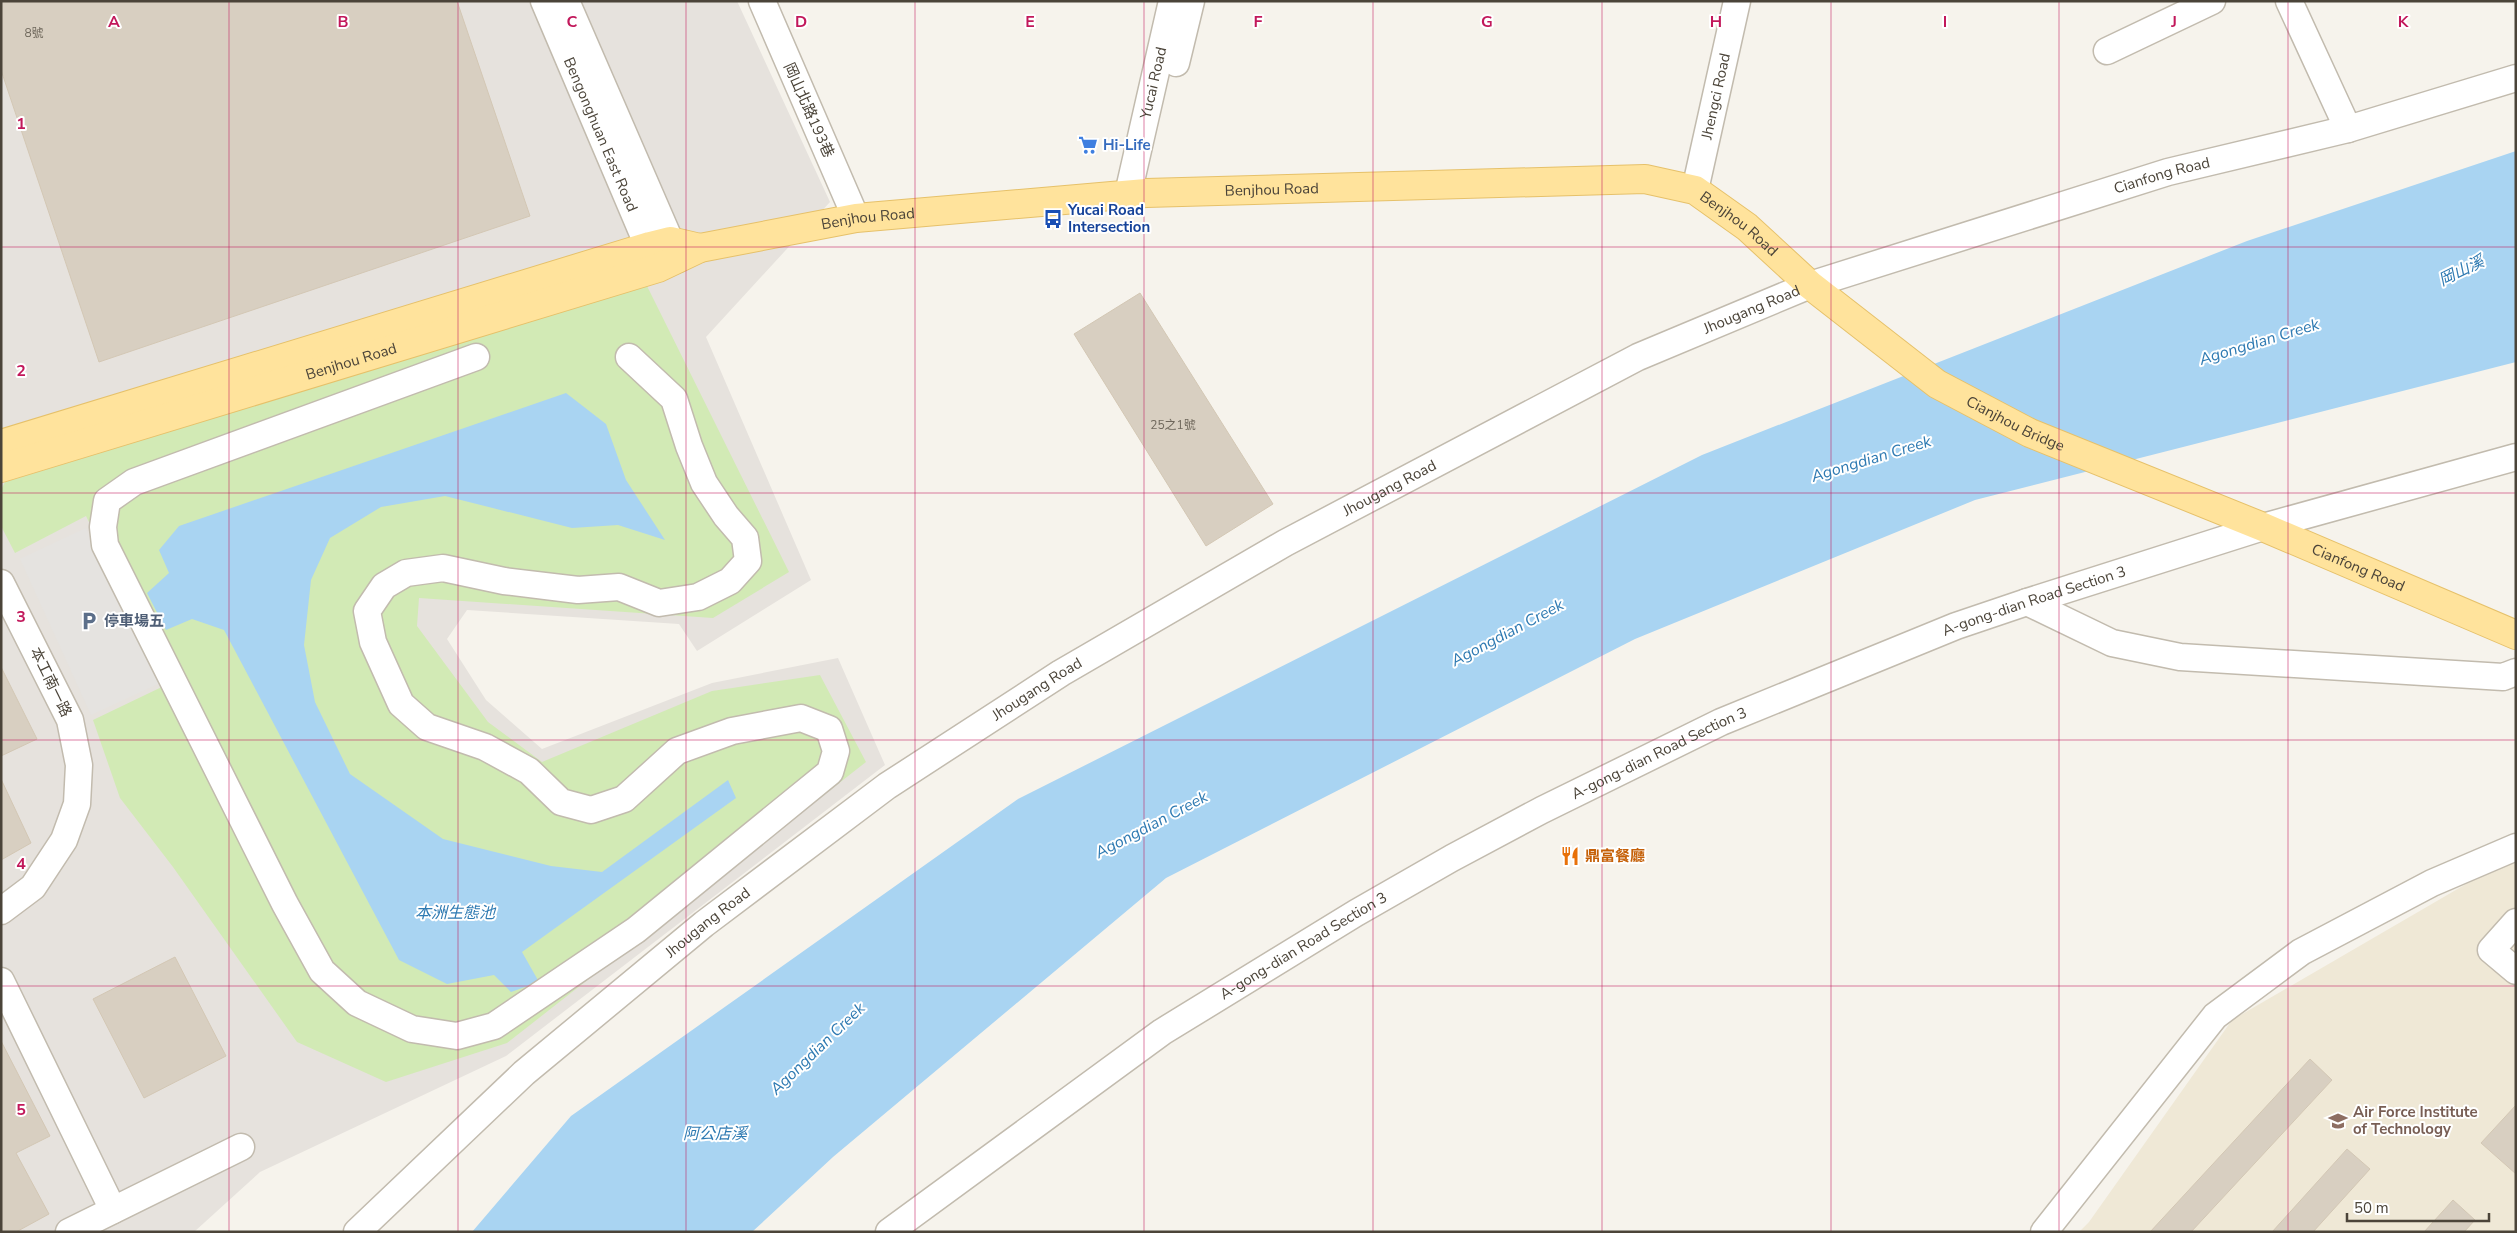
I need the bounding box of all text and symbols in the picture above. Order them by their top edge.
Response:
text: A [108,11,120,33]
text: B [337,11,349,33]
text: C [567,11,578,33]
text: D [795,11,807,33]
text: E [1025,11,1035,33]
text: F [1254,11,1263,33]
text: G [1481,11,1493,33]
text: H [1710,11,1722,33]
text: I [1943,11,1947,33]
text: J [2170,11,2177,33]
text: K [2398,11,2410,33]
house number: 8號 [24,25,44,41]
street label: Yucai Road [1135,45,1171,122]
street label: Jhengci Road [1696,51,1735,142]
street label: Bengonghuan East Road [559,54,642,215]
street label: 岡山北路193巷 [779,59,839,161]
text: 1 [16,113,26,135]
supermarket icon: Hi-Life [1077,134,1099,156]
place label: Hi-Life [1103,135,1151,155]
street label: Cianfong Road [2111,152,2212,199]
street label: Benjhou Road [1224,178,1319,201]
street label: Benjhou Road [1696,187,1782,261]
place label: Yucai Road Intersection [1067,200,1150,237]
street label: Benjhou Road [819,203,916,234]
bus stop icon: Yucai Road Intersection [1042,208,1064,230]
water label: 岡山溪 [2435,250,2490,291]
street label: Jhougang Road [1699,280,1803,339]
water label: Agongdian Creek [2196,313,2323,371]
street label: Benjhou Road [303,338,399,385]
text: 2 [16,360,26,382]
street label: Cianjhou Bridge [1963,391,2068,456]
house number: 25之1號 [1150,417,1196,433]
water label: Agongdian Creek [1808,430,1935,488]
street label: Jhougang Road [1338,455,1440,521]
street label: Cianfong Road [2309,539,2408,596]
street label: A-gong-dian Road Section 3 [1939,561,2128,641]
water label: Agongdian Creek [1446,593,1568,672]
text: 3 [16,606,26,628]
parking icon: 停車場五 [78,610,100,632]
place label: 停車場五 [104,611,164,631]
street label: 本工南一路 [26,644,76,720]
street label: Jhougang Road [987,653,1086,726]
street label: A-gong-dian Road Section 3 [1568,703,1750,804]
water label: Agongdian Creek [1090,785,1212,864]
restaurant icon: 鼎富餐廳 [1559,845,1581,867]
place label: 鼎富餐廳 [1585,846,1645,866]
text: 4 [16,853,26,875]
street label: Jhougang Road [660,883,754,963]
street label: A-gong-dian Road Section 3 [1216,887,1391,1004]
water label: 本洲生態池 [415,902,497,924]
water label: Agongdian Creek [765,997,871,1101]
text: 5 [16,1099,26,1121]
place label: Air Force Institute of Technology [2353,1102,2478,1139]
school or university icon: Air Force Institute of Technology [2327,1110,2349,1132]
water label: 阿公店溪 [683,1123,749,1145]
scale bar [2347,1190,2490,1222]
text: 50 m [2354,1198,2389,1218]

